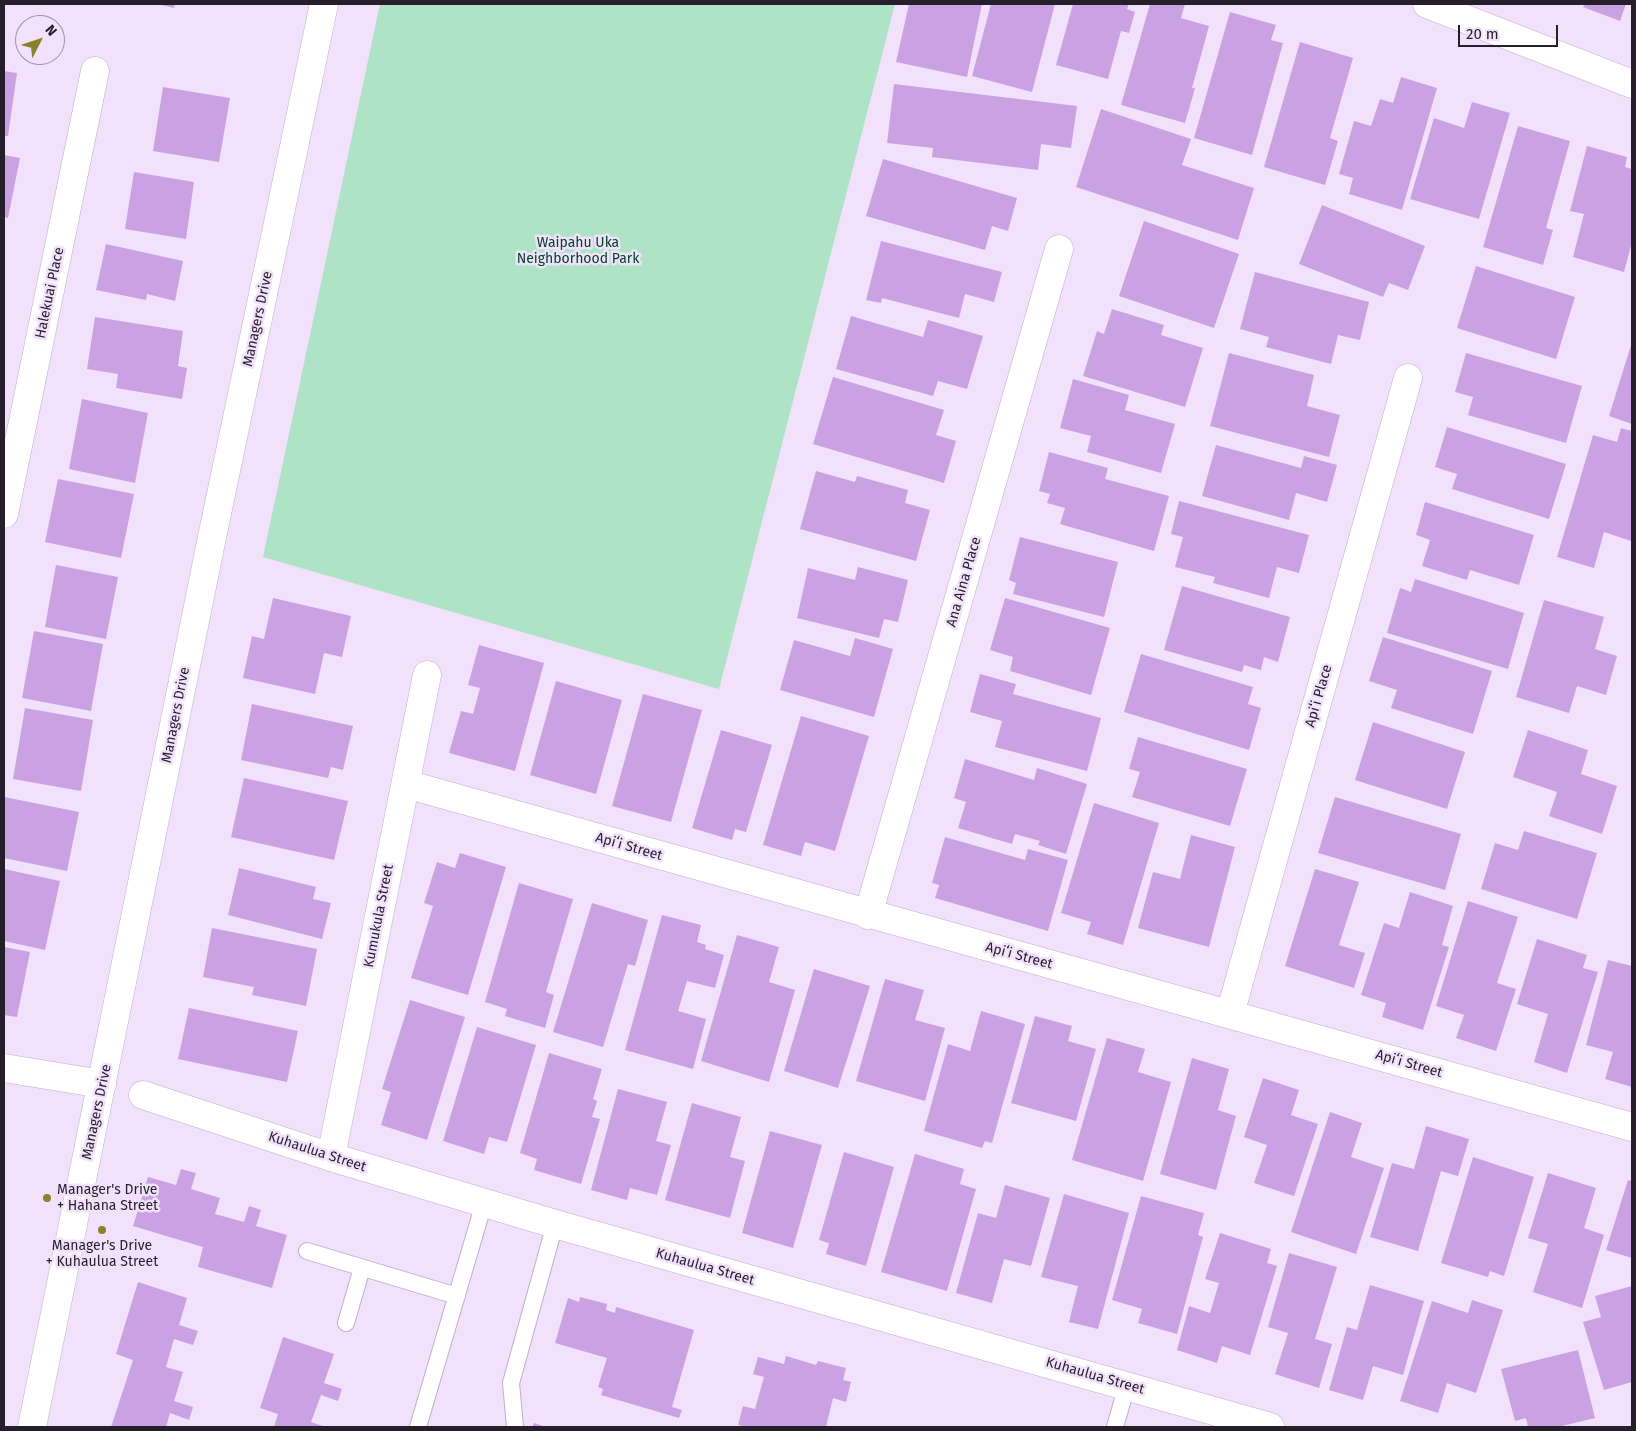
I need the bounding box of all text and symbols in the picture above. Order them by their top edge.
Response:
north arrow [15,15,65,65]
scale bar [1461,15,1561,47]
text: N [41,21,60,40]
text: 20 m [1466,25,1499,43]
park label: Waipahu Uka Neighborhood Park [517,235,639,268]
street label: Halekuai Place [32,246,68,340]
street label: Managers Drive [240,270,276,368]
street label: Ana Aina Place [943,535,985,629]
street label: Apiʻi Place [1302,663,1336,729]
street label: Managers Drive [158,666,194,764]
street label: Apiʻi Street [594,829,664,865]
street label: Kumukula Street [361,863,397,969]
street label: Apiʻi Street [984,939,1054,973]
street label: Apiʻi Street [1374,1046,1444,1082]
street label: Managers Drive [79,1063,115,1161]
street label: Kuhaulua Street [266,1128,368,1176]
place label: Manager's Drive + Hahana Street [57,1182,158,1214]
marker: Manager's Drive + Hahana Street [41,1192,53,1204]
marker: Manager's Drive + Kuhaulua Street [96,1224,108,1236]
place label: Manager's Drive + Kuhaulua Street [46,1238,158,1270]
street label: Kuhaulua Street [654,1245,756,1289]
street label: Kuhaulua Street [1044,1354,1146,1398]

